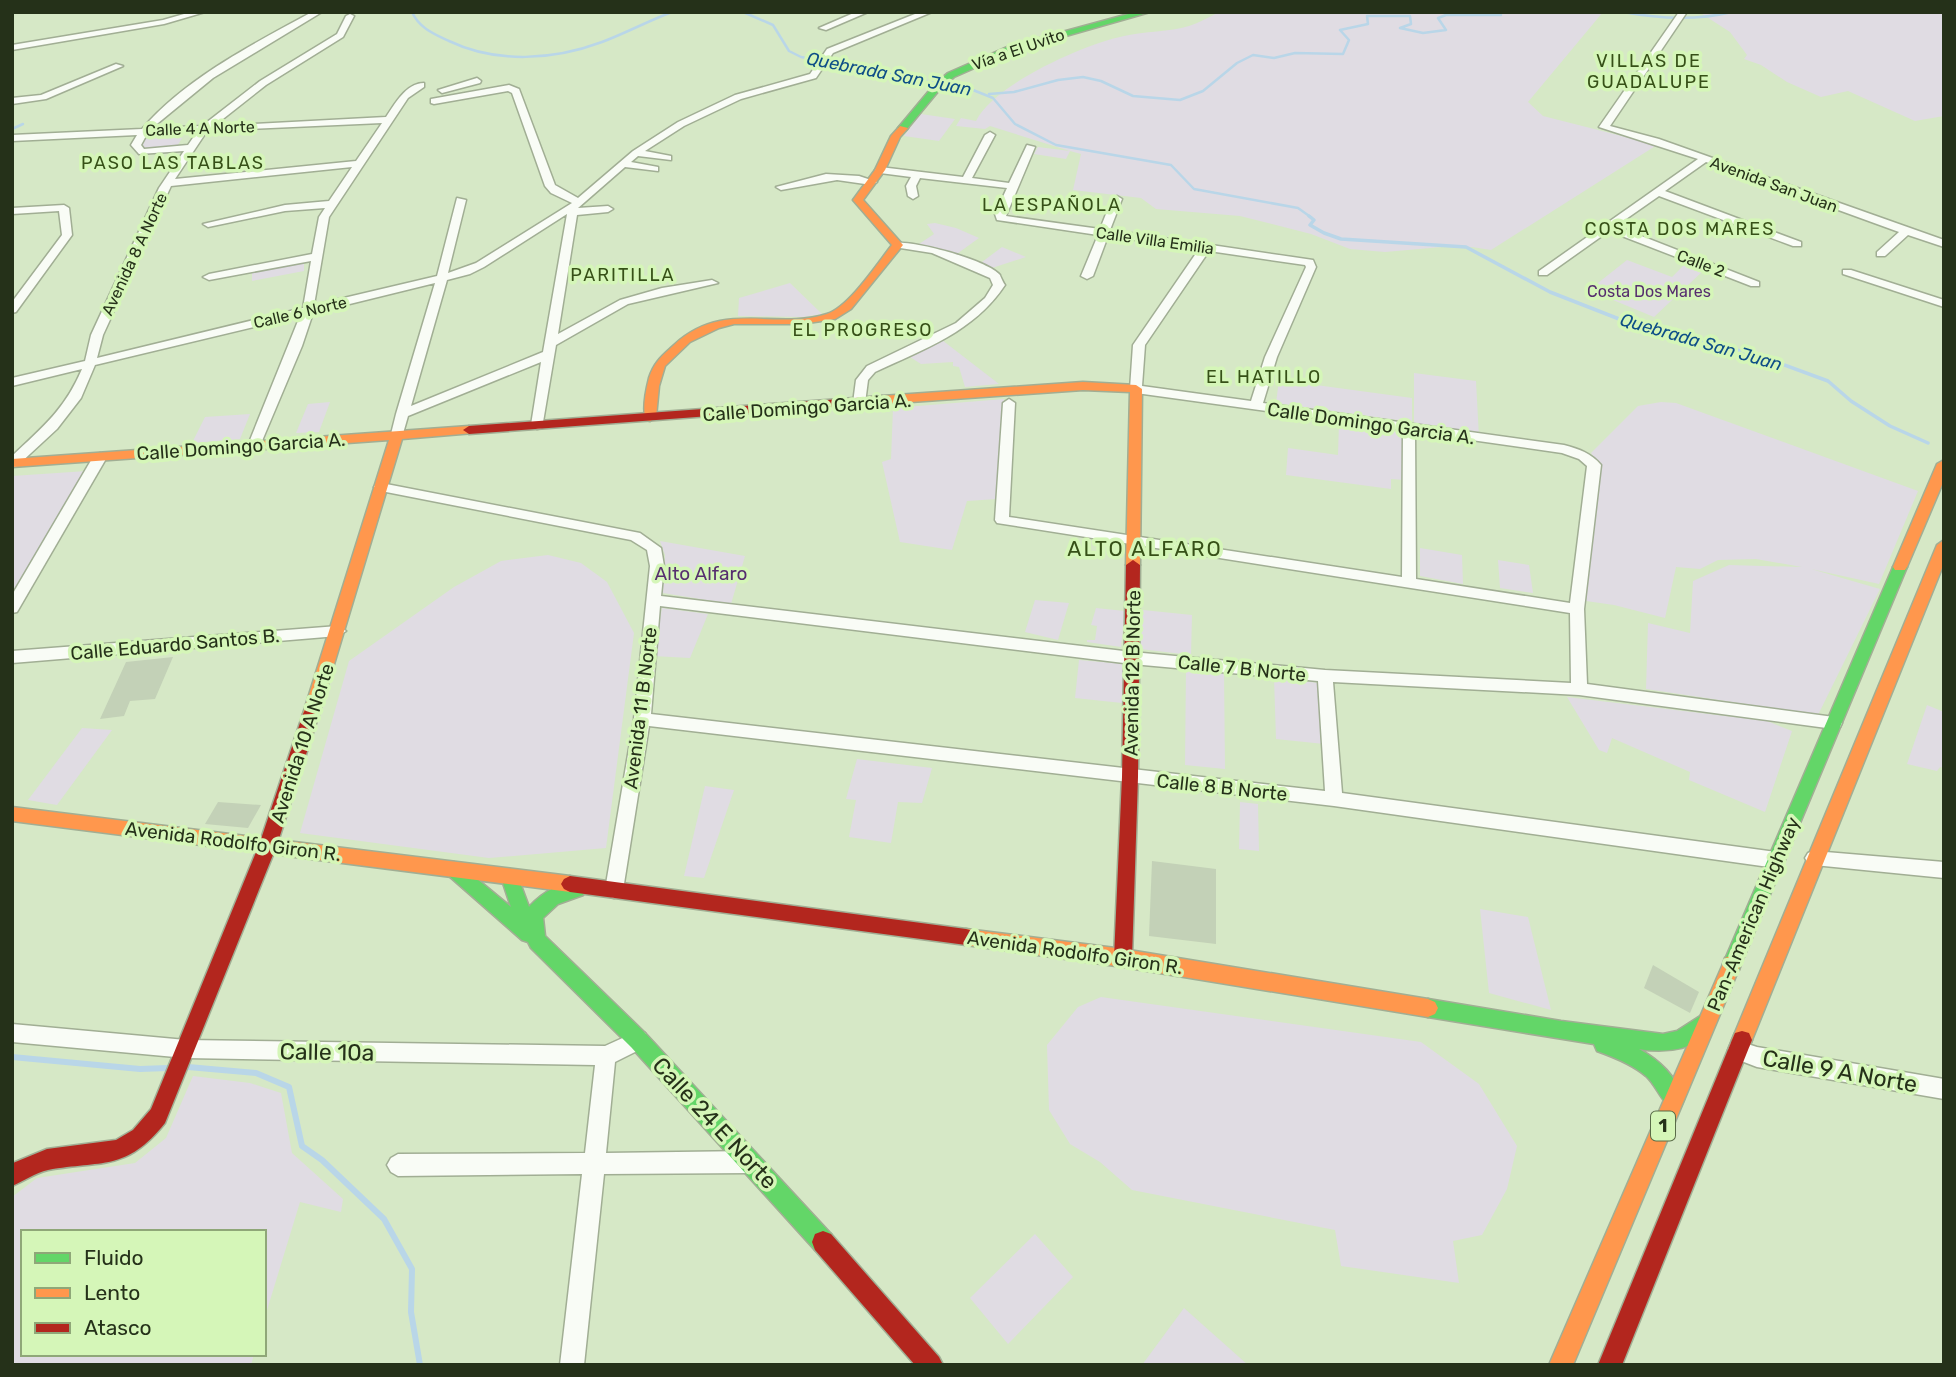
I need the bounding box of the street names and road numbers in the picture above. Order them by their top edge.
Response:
street label: Vía a El Uvito [969,25,1067,74]
street label: Calle 4 A Norte [145,117,255,140]
street label: Avenida San Juan [1708,153,1840,216]
street label: Avenida 8 A Norte [98,190,171,319]
street label: Calle Villa Emilia [1095,223,1215,258]
street label: Calle 2 [1674,246,1727,281]
street label: Calle 6 Norte [252,293,349,332]
street label: Calle Domingo Garcia A. [702,389,912,426]
street label: Calle Domingo Garcia A. [1266,398,1476,449]
street label: Calle Domingo Garcia A. [136,428,346,465]
street label: Avenida 12 B Norte [1120,590,1145,756]
street label: Calle Eduardo Santos B. [70,624,281,665]
street label: Avenida 11 B Norte [619,626,662,790]
street label: Calle 7 B Norte [1177,650,1307,687]
street label: Avenida 10 A Norte [266,661,339,826]
street label: Calle 8 B Norte [1156,769,1288,806]
street label: Pan-American Highway [1702,814,1805,1015]
street label: Avenida Rodolfo Giron R. [124,817,342,866]
street label: Avenida Rodolfo Giron R. [966,926,1184,979]
street label: Calle 10a [279,1037,375,1067]
street label: Calle 9 A Norte [1760,1044,1920,1098]
street label: Calle 24 E Norte [647,1051,783,1195]
road number: 1 [1651,1112,1675,1140]

